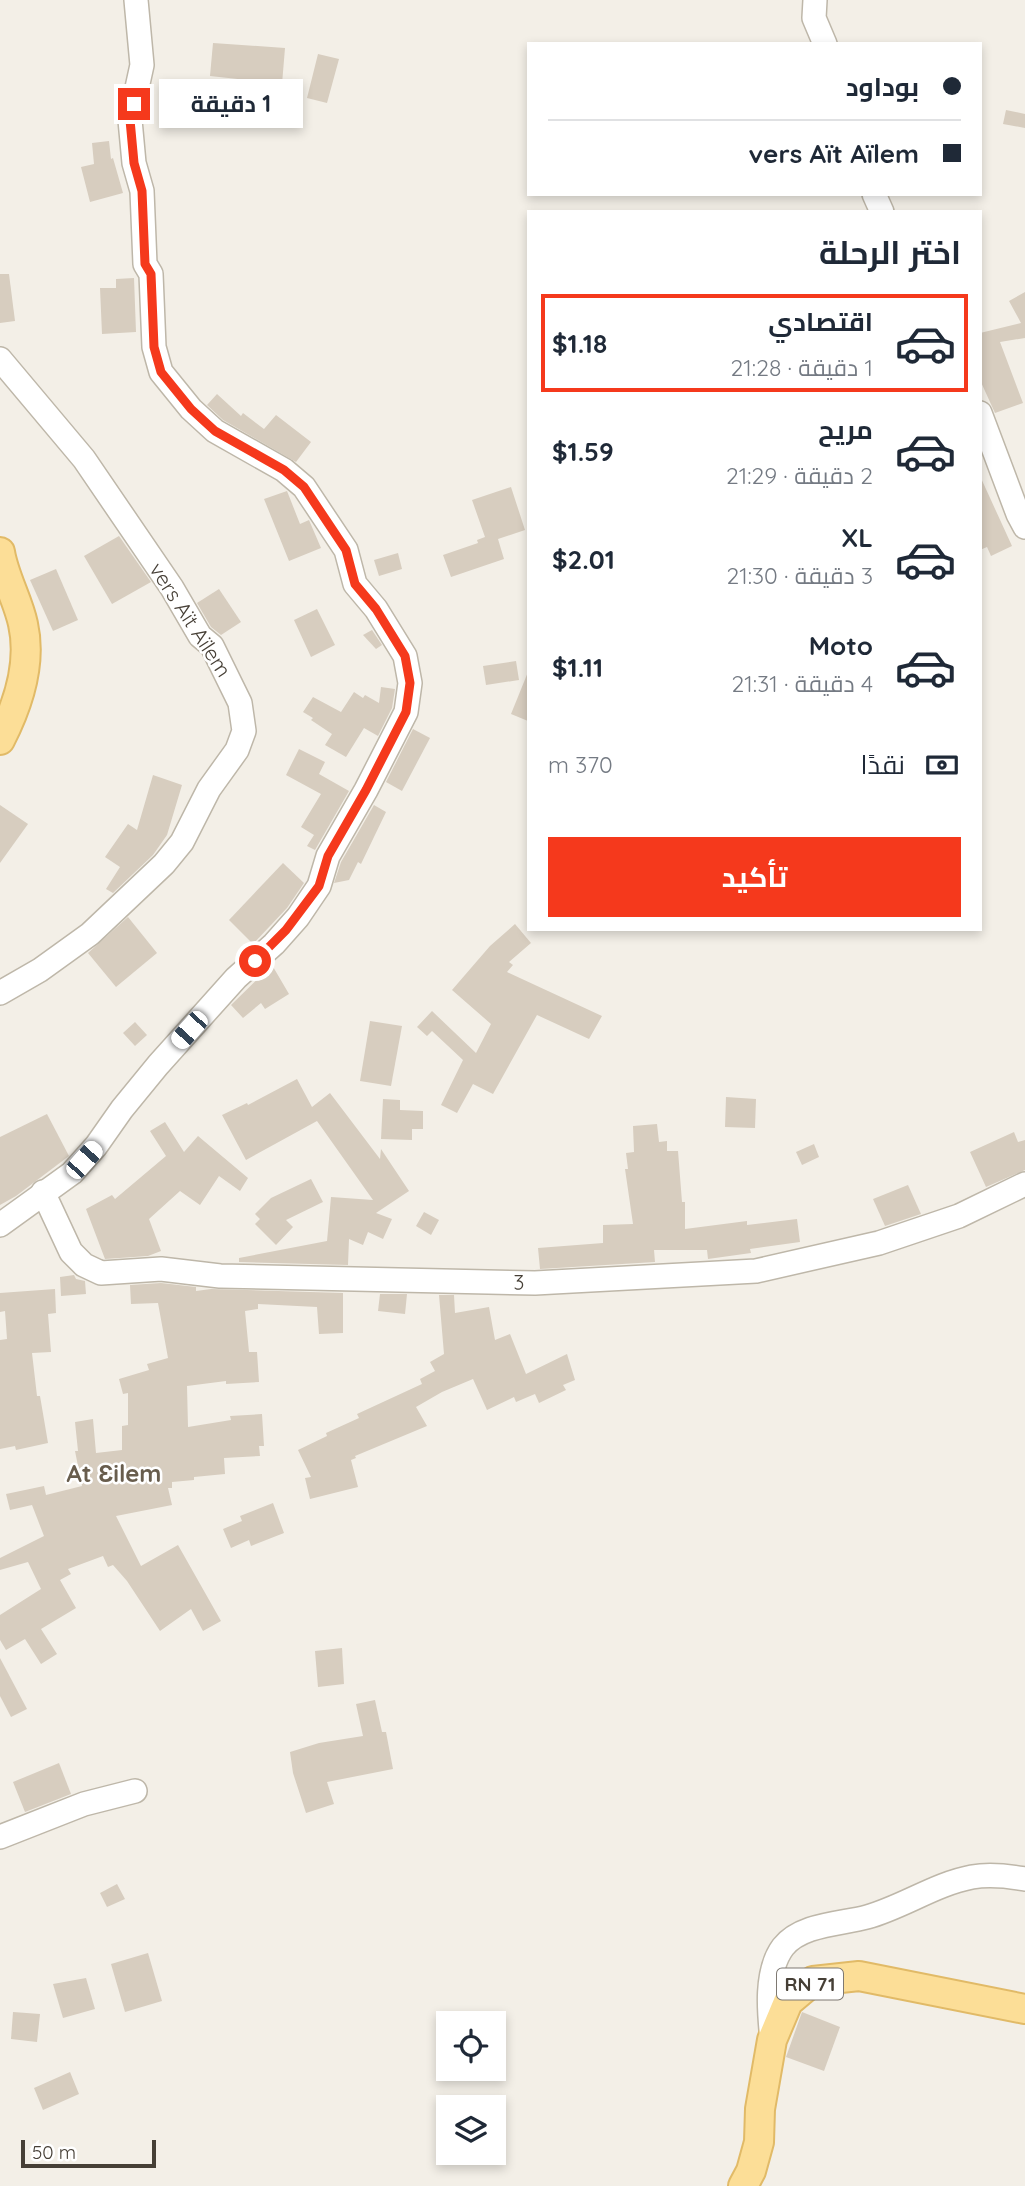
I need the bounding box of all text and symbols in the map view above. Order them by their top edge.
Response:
text: بوداود [846,70,919,103]
callout: 1 دقيقة [158,80,302,128]
route end [118,88,150,120]
text: 1 دقيقة [191,89,271,118]
text: vers Aït Aïlem [749,137,919,170]
text: اختر الرحلة [819,232,961,272]
text: اقتصادي [768,305,873,338]
icon: car [894,312,957,375]
text: $1.18 [552,327,607,360]
text: 1 دقيقة · 21:28 [731,353,873,382]
text: مريح [818,413,873,446]
icon: car [894,420,957,483]
text: $1.59 [552,435,614,468]
text: 2 دقيقة · 21:29 [726,461,873,490]
text: XL [841,521,873,554]
icon: car [894,528,957,591]
text: $2.01 [552,543,615,576]
street label: vers Aït Aïlem [144,557,237,682]
text: 3 دقيقة · 21:30 [726,561,873,590]
text: Moto [809,629,873,662]
icon: car [894,636,957,699]
text: $1.11 [552,651,603,684]
text: 4 دقيقة · 21:31 [732,669,873,698]
icon: cash [923,746,961,784]
text: نقدًا [861,748,905,781]
text: 370 m [548,750,613,779]
button: تأكيد [548,837,961,917]
route start [239,945,271,977]
car [168,1007,211,1053]
car [63,1137,106,1183]
street label: 3 [513,1269,525,1295]
district label: At Ɛilem [67,1458,161,1488]
road number: RN 71 [777,1968,843,2000]
map controls [436,2011,506,2165]
button: locate [436,2011,506,2081]
button: layers [436,2095,506,2165]
scale bar [21,2137,156,2169]
text: 50 m [32,2140,76,2164]

